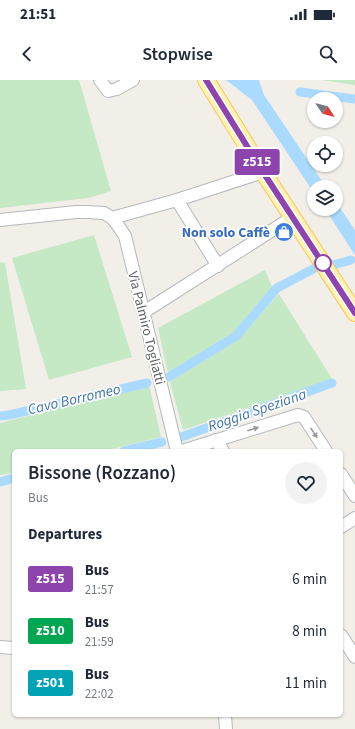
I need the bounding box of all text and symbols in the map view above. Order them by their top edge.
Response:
text: 21:51 [20,4,56,25]
text: Stopwise [142,42,213,67]
icon: back [16,43,38,65]
icon: search [317,43,339,65]
north arrow [307,92,343,128]
map controls [307,92,343,216]
button: locate [307,136,343,172]
line badge: z515 [229,149,285,175]
text: z515 [243,152,271,172]
button: layers [307,180,343,216]
shop icon: Non solo Caffè [273,221,295,243]
place label: Non solo Caffè [182,223,270,243]
unlabelled marker [314,254,332,272]
street label: Via Palmiro Togliatti [122,269,170,387]
water label: Cavo Borromeo [26,379,123,420]
water label: Roggia Speziana [205,384,309,437]
one-way arrow [247,426,259,432]
one-way arrow [310,428,318,438]
text: Bissone (Rozzano) [28,460,176,487]
button: heart [285,462,327,504]
text: Bus [28,489,48,507]
text: Departures [28,524,102,545]
text: Bus [85,560,109,581]
text: z515 [36,569,65,589]
text: 6 min [292,569,327,590]
text: 21:57 [85,581,114,599]
text: Bus [85,612,109,633]
text: z510 [36,621,65,641]
text: 8 min [292,621,327,642]
text: 21:59 [85,633,114,651]
text: Bus [85,664,109,685]
text: z501 [36,673,65,693]
text: 11 min [285,673,327,694]
text: 22:02 [85,685,114,703]

